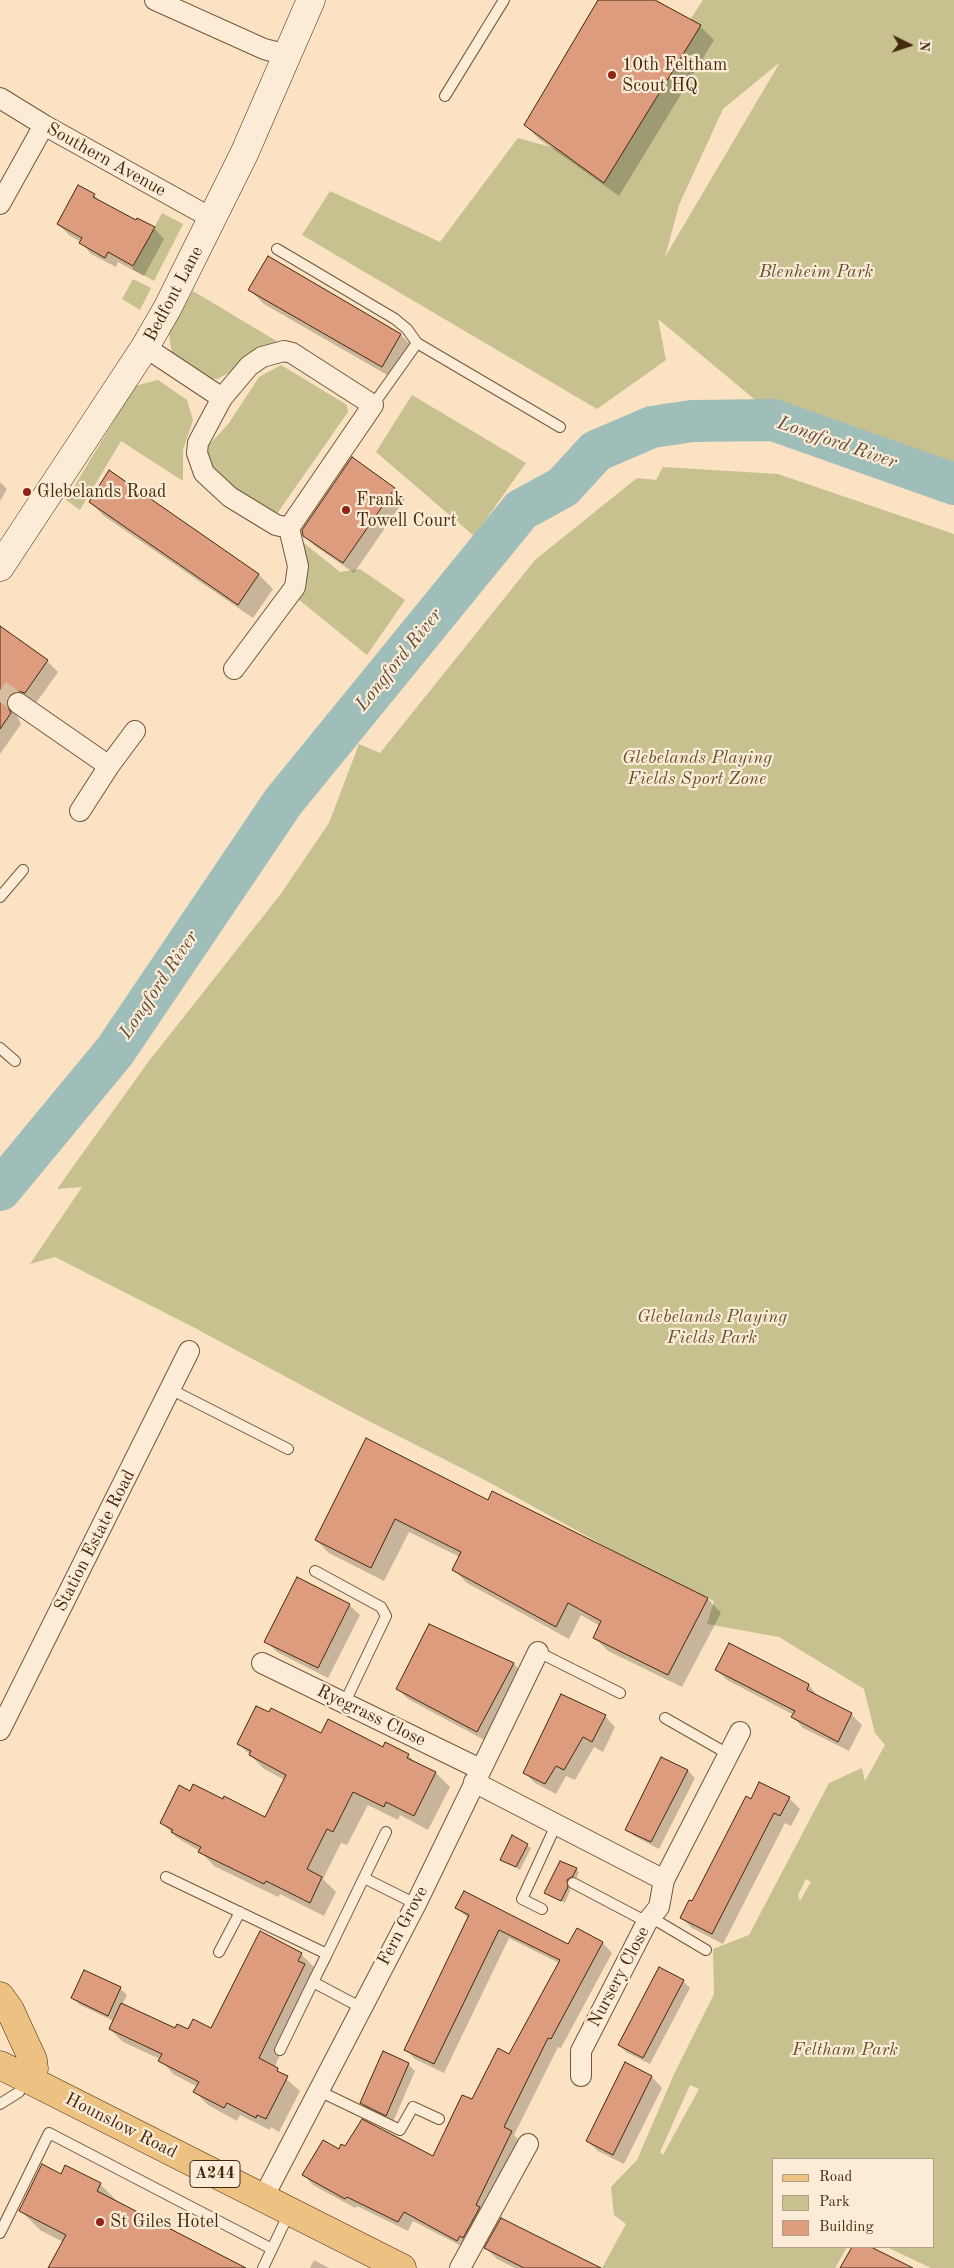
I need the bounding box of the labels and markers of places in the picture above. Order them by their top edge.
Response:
place label: 10th Feltham Scout HQ [622,54,727,96]
marker: 10th Feltham Scout HQ [606,69,618,81]
place label: Glebelands Road [37,481,166,503]
marker: Glebelands Road [21,486,33,498]
place label: Frank Towell Court [356,489,457,532]
marker: Frank Towell Court [340,504,352,516]
place label: St Giles Hotel [110,2211,219,2233]
marker: St Giles Hotel [94,2216,106,2228]

